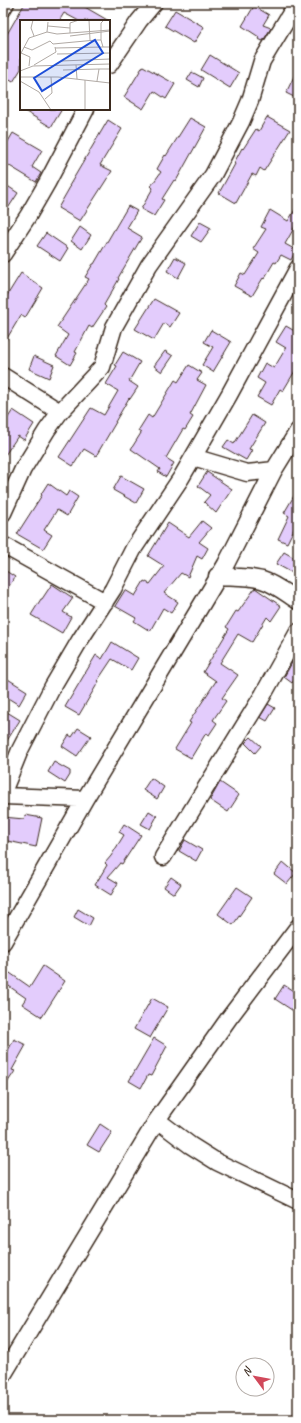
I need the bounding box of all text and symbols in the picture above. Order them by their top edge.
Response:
inset map [20,20,110,110]
north arrow [235,1357,275,1397]
text: N [239,1363,255,1378]

